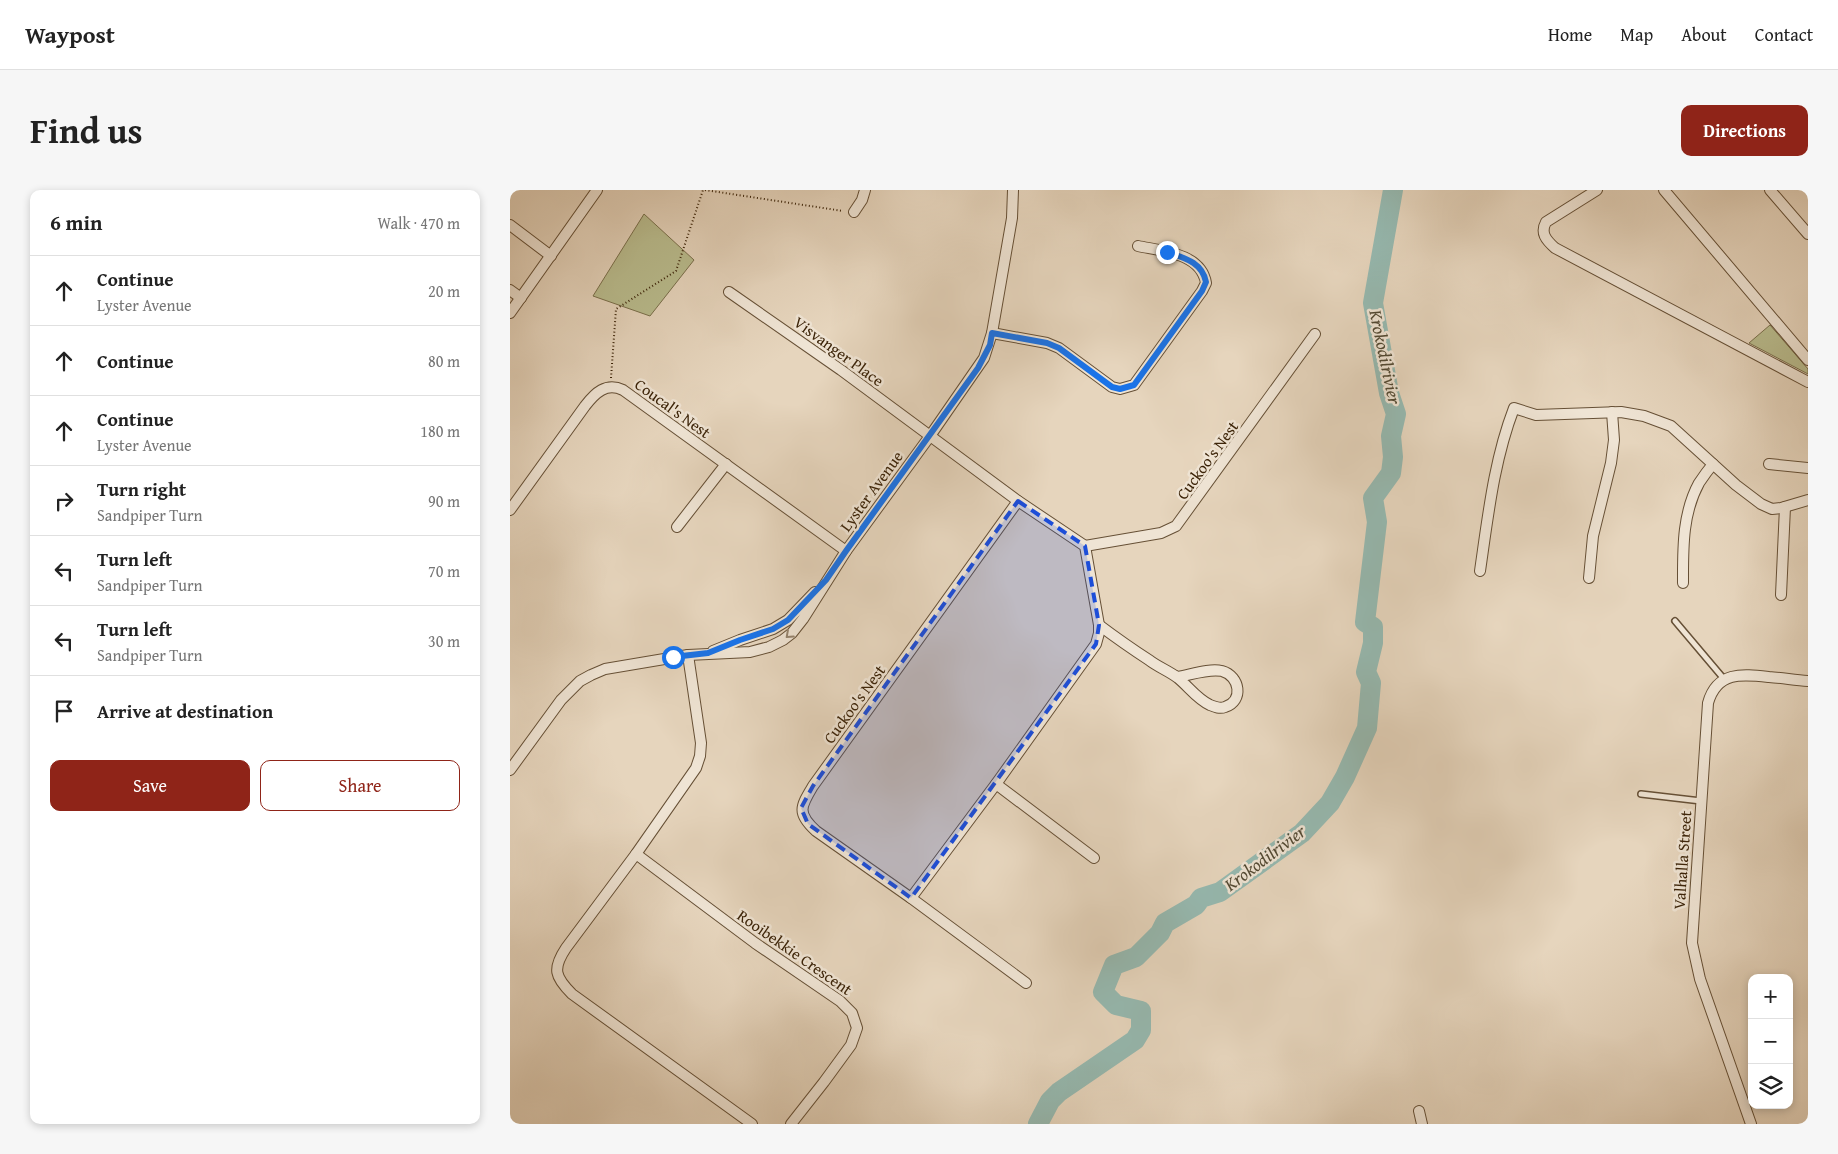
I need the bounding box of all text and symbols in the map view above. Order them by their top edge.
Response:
text: Waypost [25,17,115,52]
text: Home [1548,21,1592,48]
text: Map [1620,21,1653,48]
text: About [1681,21,1727,48]
text: Contact [1755,21,1813,48]
text: Find us [30,105,143,156]
button: Directions [1681,105,1808,156]
text: 6 min [50,207,102,238]
text: Walk · 470 m [377,211,460,235]
route end [1156,241,1179,264]
text: Continue [97,265,174,293]
icon: ahead [50,277,78,305]
text: 20 m [428,279,460,303]
text: Lyster Avenue [97,293,192,317]
water label: Krokodilrivier [1362,306,1409,408]
street label: Visvanger Place [789,310,889,392]
icon: ahead [50,347,78,375]
text: Continue [97,347,174,375]
text: 80 m [428,349,460,373]
street label: Coucal's Nest [630,372,716,444]
text: Continue [97,405,174,433]
street label: Cuckoo's Nest [1170,415,1244,504]
icon: ahead [50,417,78,445]
text: 180 m [420,419,460,443]
text: Lyster Avenue [97,433,192,457]
street label: Lyster Avenue [834,446,908,536]
text: Turn right [97,475,186,503]
icon: right [50,487,78,515]
text: 90 m [428,489,460,513]
text: Sandpiper Turn [97,503,202,527]
text: Turn left [97,545,172,573]
icon: left [50,557,78,585]
text: 70 m [428,559,460,583]
text: Sandpiper Turn [97,573,202,597]
text: Turn left [97,615,172,643]
icon: left [50,627,78,655]
text: 30 m [428,629,460,653]
one-way arrow [786,629,795,638]
text: Sandpiper Turn [97,643,202,667]
route start [662,646,685,669]
street label: Cuckoo's Nest [817,659,891,748]
icon: arrive [50,697,78,725]
text: Arrive at destination [97,697,273,725]
button: Save [50,760,250,811]
button: Share [260,760,460,811]
street label: Valhalla Street [1667,810,1697,910]
water label: Krokodilrivier [1217,817,1312,898]
street label: Rooibekkie Crescent [733,903,858,1001]
map controls [1748,974,1793,1109]
button: + [1748,974,1793,1019]
button: − [1748,1019,1793,1064]
button: layers [1748,1064,1793,1109]

